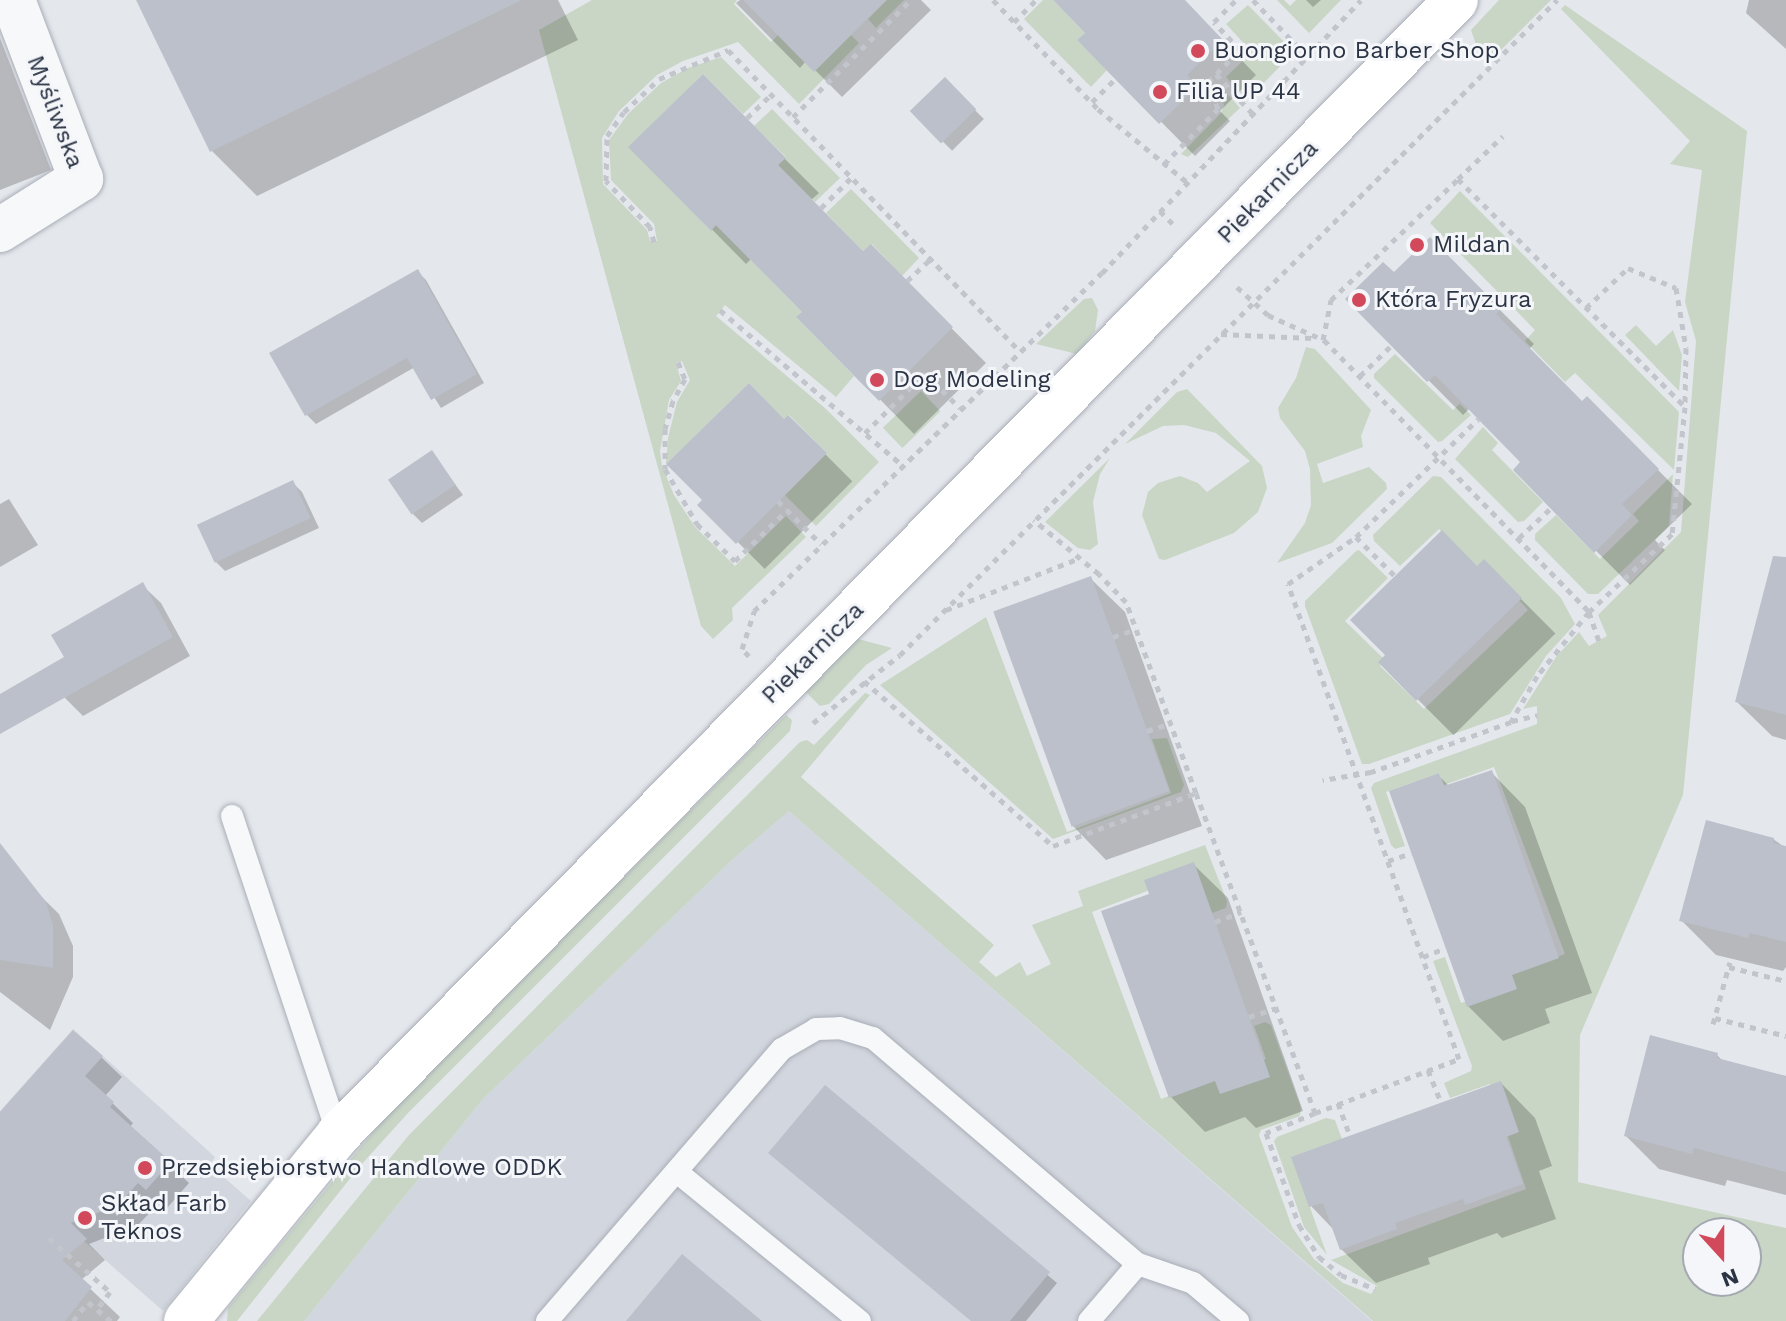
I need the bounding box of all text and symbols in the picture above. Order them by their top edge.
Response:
place label: Buongiorno Barber Shop [1214,37,1500,65]
marker: Buongiorno Barber Shop [1189,42,1207,60]
street label: Myśliwska [20,52,90,172]
place label: Filia UP 44 [1176,78,1302,106]
marker: Filia UP 44 [1151,83,1169,101]
street label: Piekarnicza [1212,134,1324,250]
place label: Mildan [1433,231,1511,259]
marker: Mildan [1408,236,1426,254]
place label: Która Fryzura [1375,286,1532,314]
marker: Która Fryzura [1350,291,1368,309]
place label: Dog Modeling [893,366,1051,394]
marker: Dog Modeling [868,371,886,389]
street label: Piekarnicza [756,596,870,710]
place label: Przedsiębiorstwo Handlowe ODDK [161,1154,562,1182]
marker: Przedsiębiorstwo Handlowe ODDK [136,1159,154,1177]
place label: Skład Farb Teknos [101,1190,227,1246]
marker: Skład Farb Teknos [76,1209,94,1227]
north arrow [1682,1217,1762,1297]
text: N [1718,1263,1742,1293]

